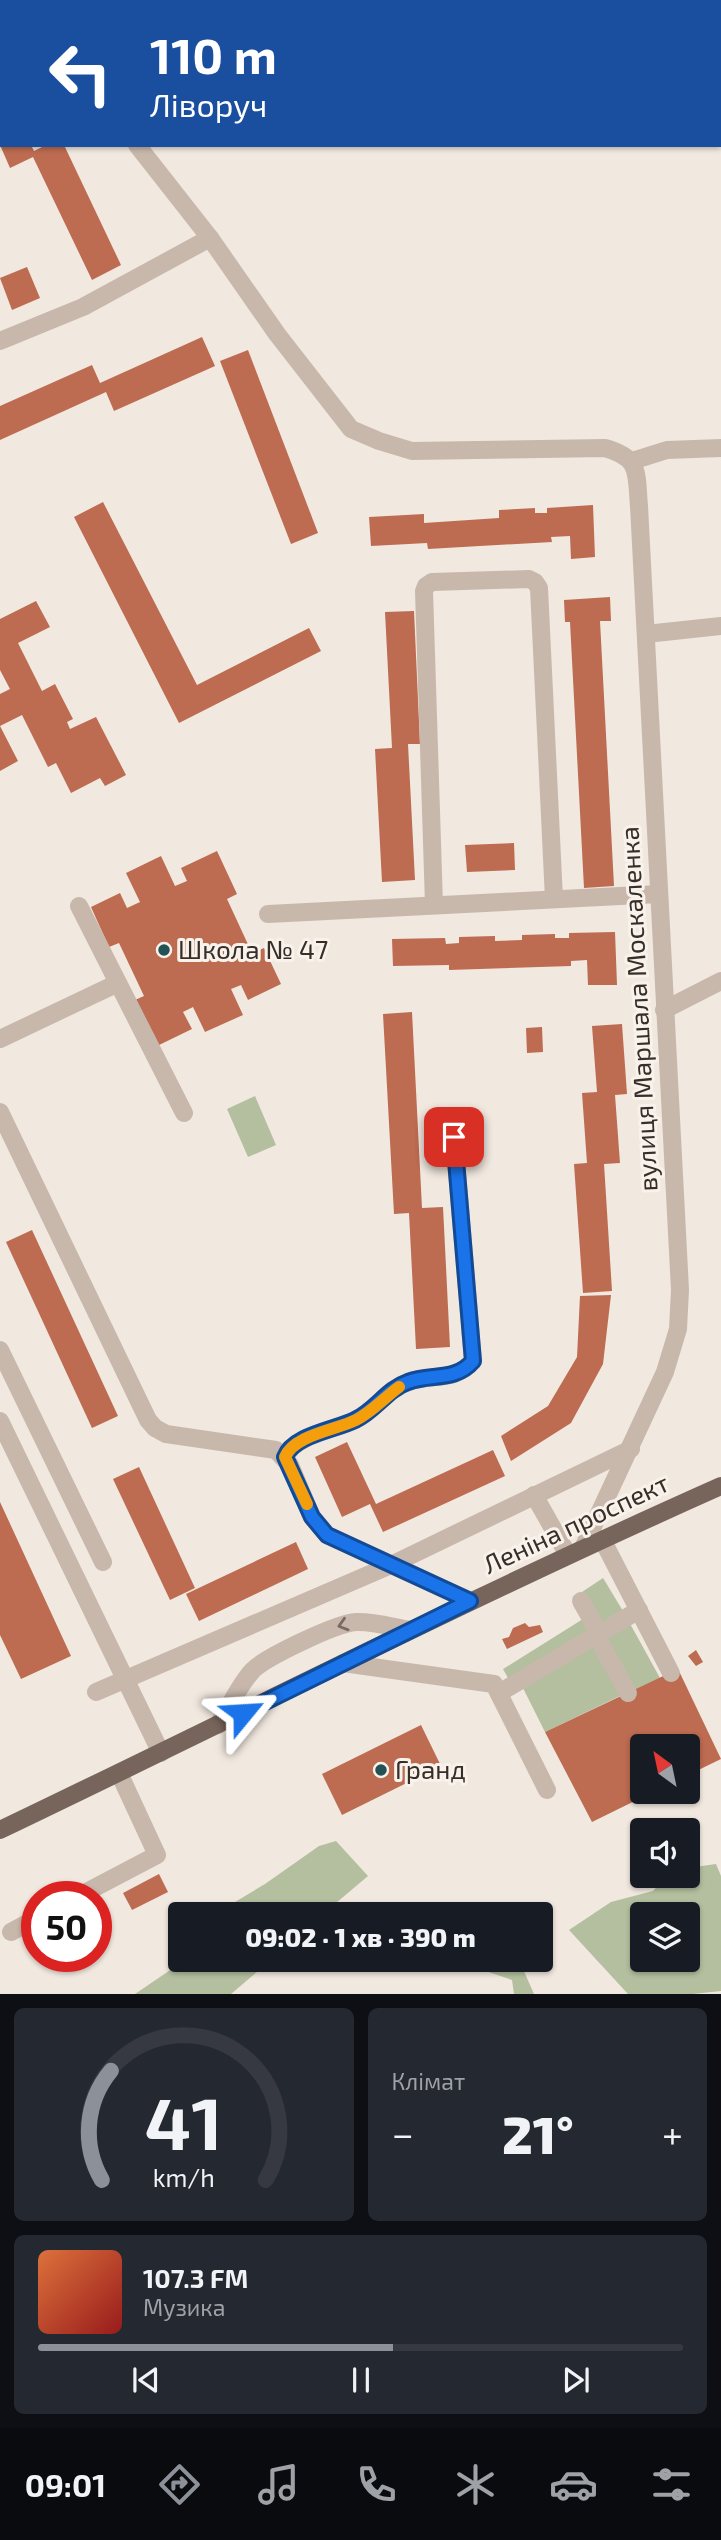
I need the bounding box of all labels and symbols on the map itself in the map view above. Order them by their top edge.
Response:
street label: вулиця Маршала Москаленка [612,826,664,1192]
place label: Школа № 47 [178,933,328,964]
marker: Школа № 47 [156,942,172,958]
pin [424,1107,484,1167]
street label: Леніна проспект [478,1466,673,1579]
one-way arrow [337,1617,349,1632]
position arrow [206,1676,280,1750]
north arrow [630,1734,700,1804]
place label: Гранд [395,1753,466,1784]
marker: Гранд [373,1762,389,1778]
speed limit sign: 50 [21,1881,112,1972]

